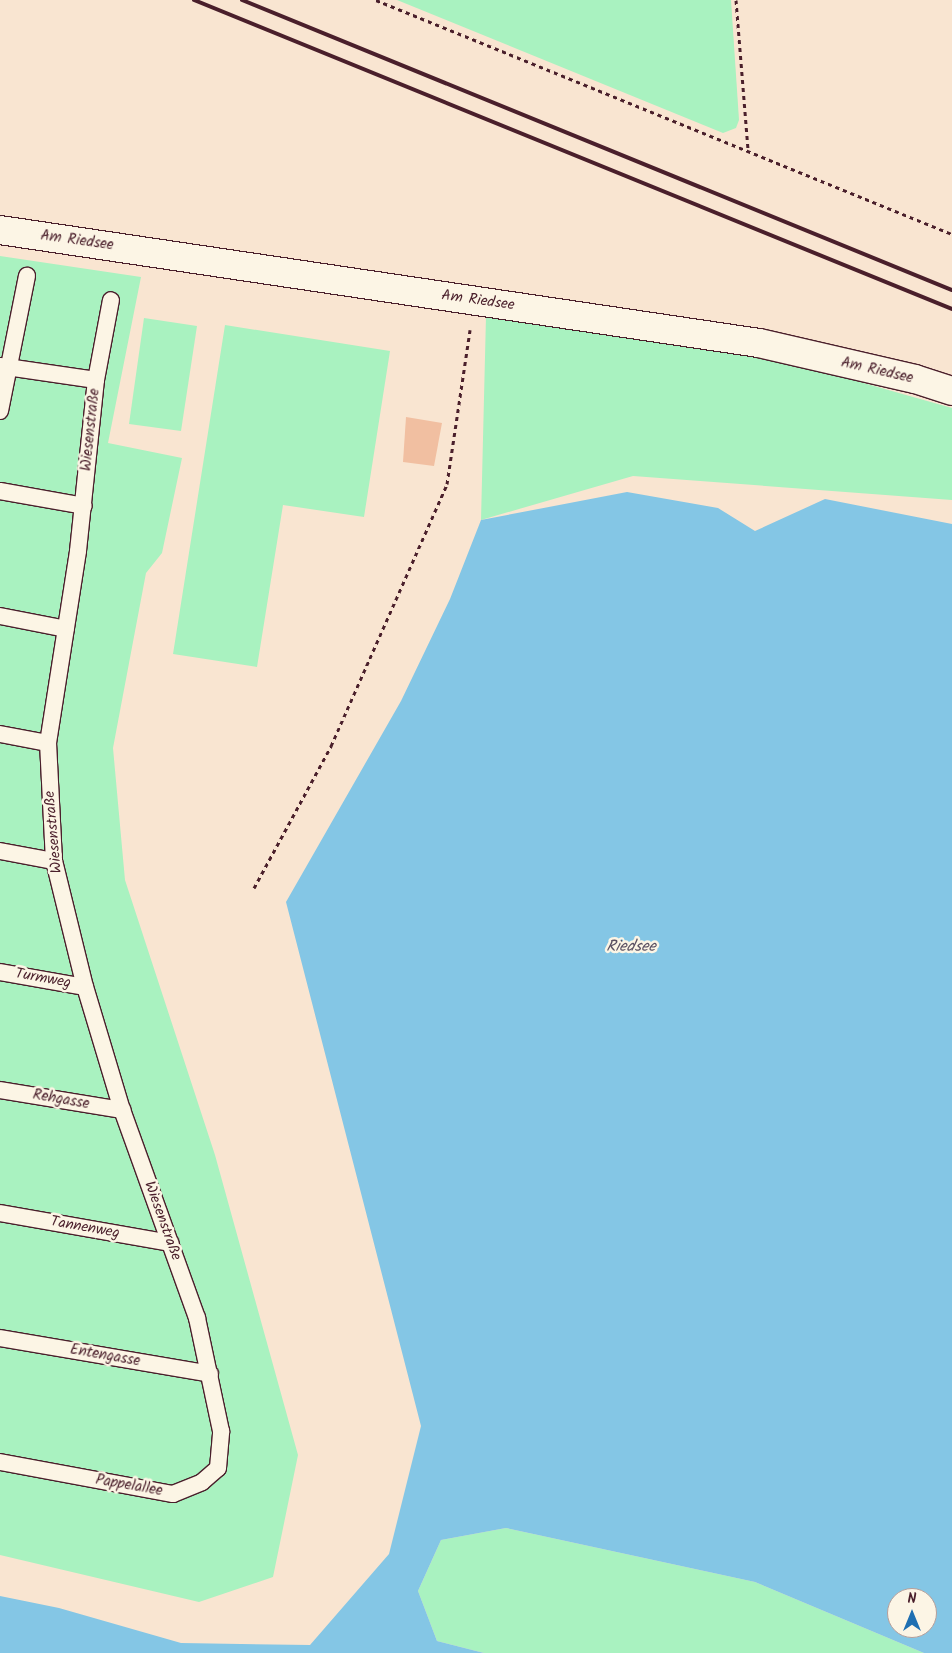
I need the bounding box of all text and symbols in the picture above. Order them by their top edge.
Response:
street label: Am Riedsee [39,227,115,255]
street label: Am Riedsee [440,287,516,315]
street label: Am Riedsee [839,354,915,388]
street label: Wiesenstraße [78,388,104,472]
street label: Wiesenstraße [41,790,67,874]
water label: Riedsee [606,937,656,957]
street label: Turmweg [14,965,72,993]
street label: Rehgasse [31,1086,91,1114]
street label: Wiesenstraße [139,1179,185,1263]
street label: Tannenweg [49,1213,121,1243]
street label: Entengasse [68,1341,142,1371]
street label: Pappelallee [94,1471,164,1501]
north arrow [887,1588,937,1638]
text: N [908,1588,916,1610]

